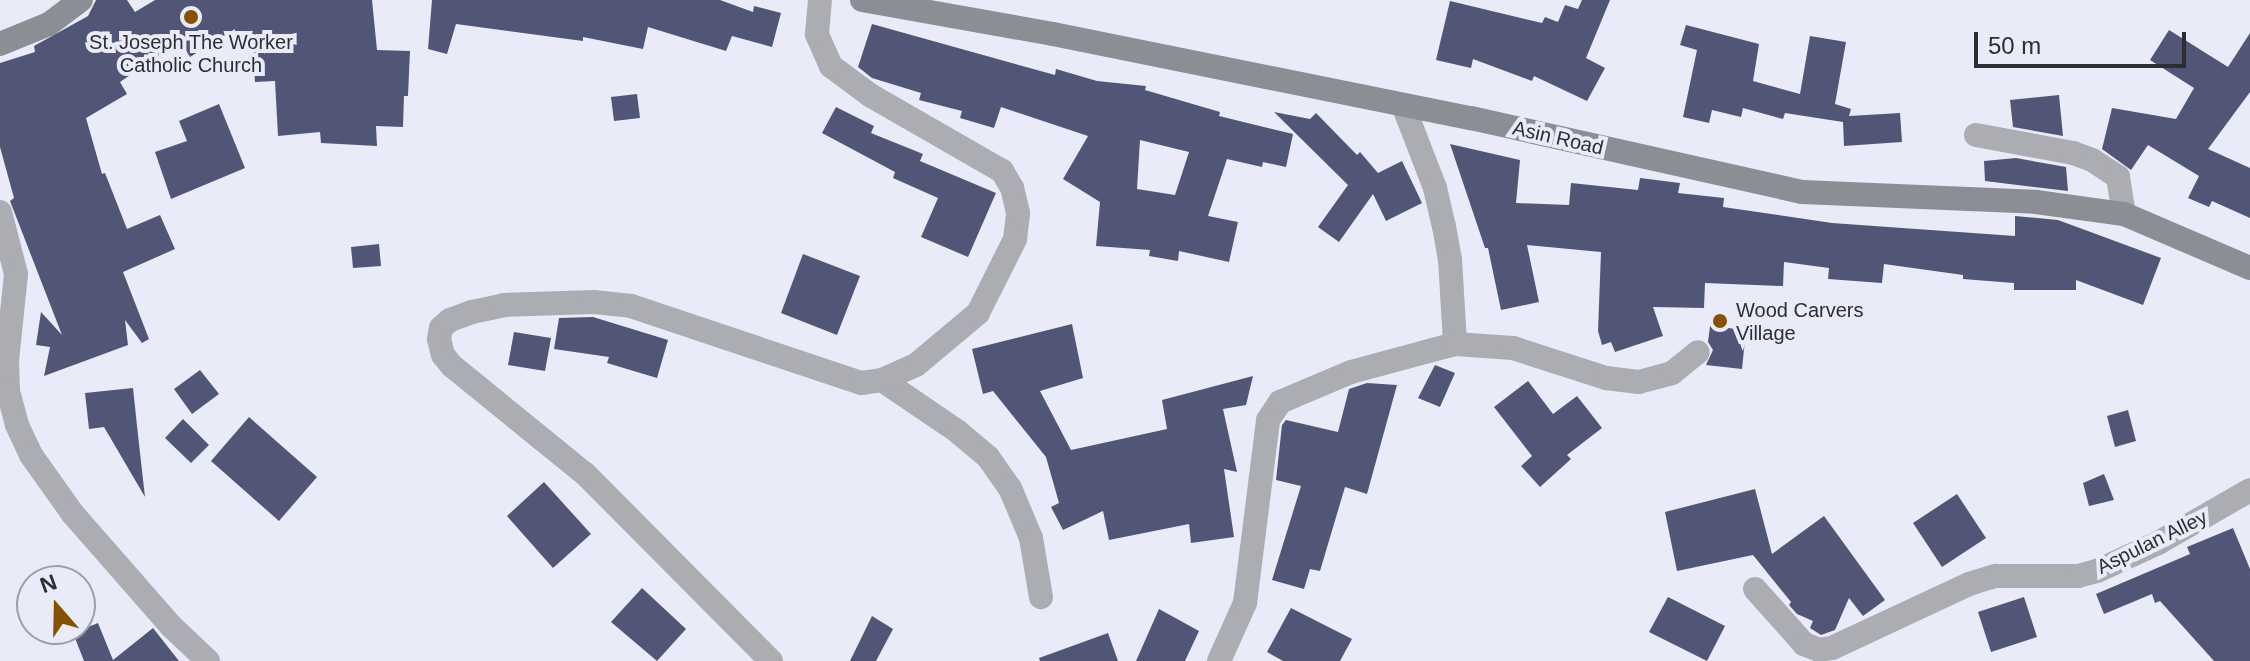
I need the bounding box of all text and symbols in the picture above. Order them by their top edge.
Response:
marker: St. Joseph The Worker Catholic Church [182,8,200,26]
scale bar [1978,16,2190,66]
place label: St. Joseph The Worker Catholic Church [89,30,293,77]
text: 50 m [1988,32,2041,59]
street label: Asin Road [1510,116,1606,160]
place label: Wood Carvers Village [1736,298,1863,345]
marker: Wood Carvers Village [1711,312,1729,330]
street label: Aspulan Alley [2092,505,2212,579]
north arrow [16,565,96,645]
text: N [37,569,60,598]

